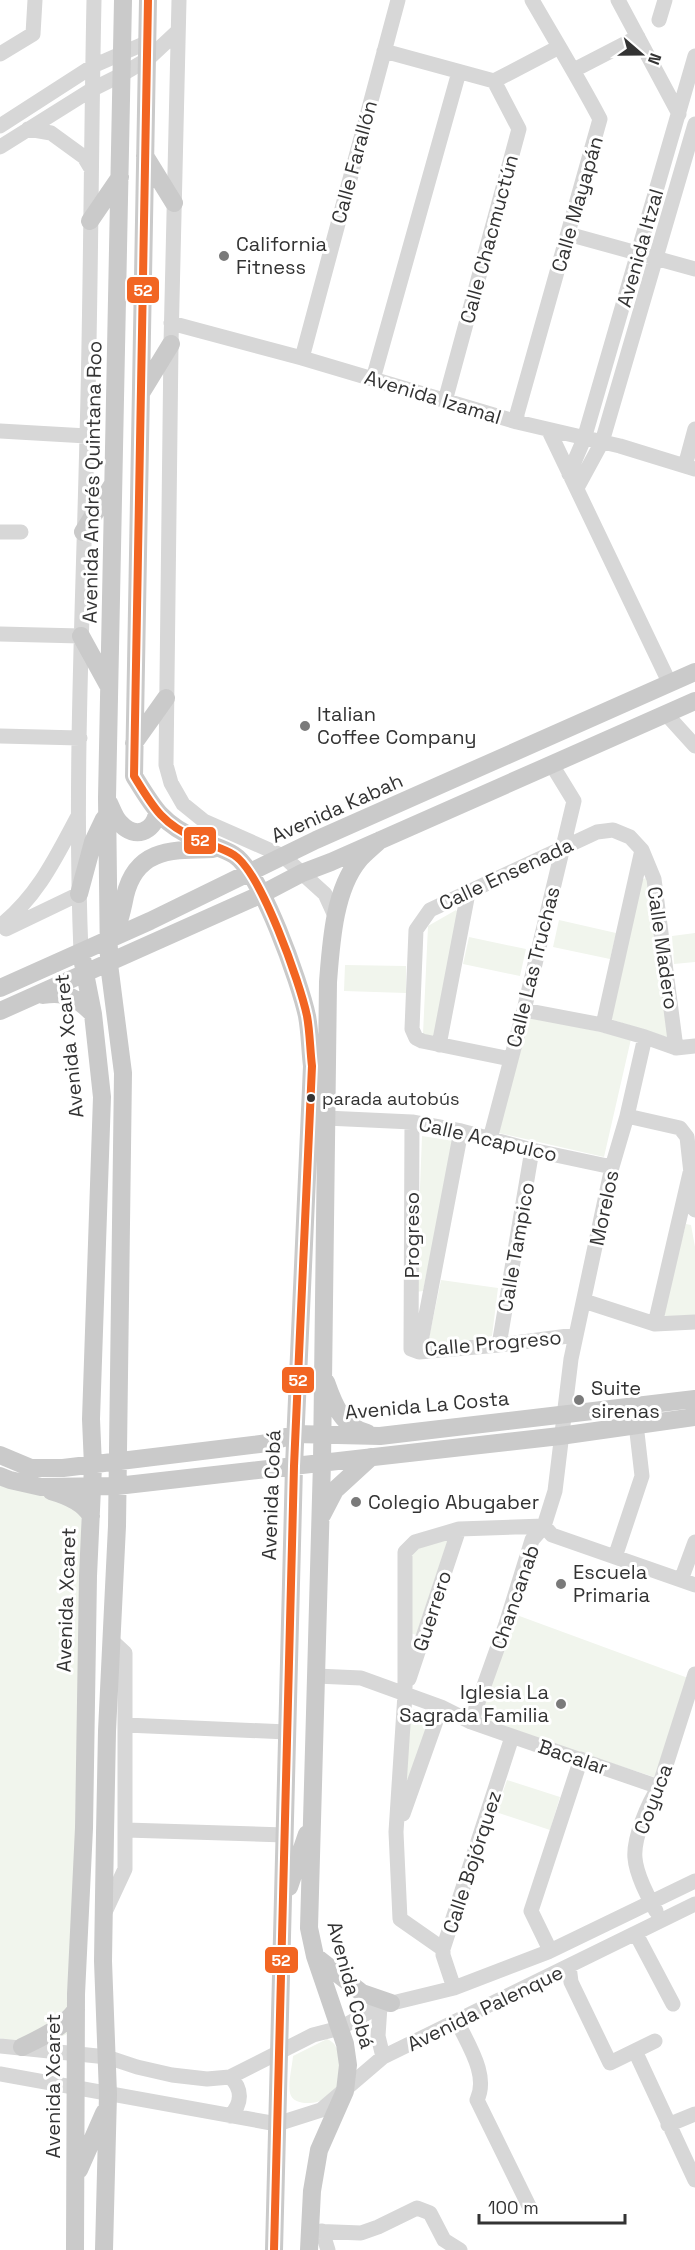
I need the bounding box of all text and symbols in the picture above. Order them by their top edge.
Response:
north arrow [611,24,671,84]
text: N [643,50,666,68]
street label: Calle Farallón [325,98,383,226]
street label: Calle Mayapán [545,133,609,275]
street label: Calle Chacmuctún [454,152,524,326]
street label: Avenida Itzal [611,186,669,310]
place label: California Fitness [236,231,327,280]
marker: California Fitness [217,249,231,263]
line badge: 52 [126,276,160,304]
text: 52 [134,280,152,301]
street label: Avenida Andrés Quintana Roo [77,340,107,624]
street label: Avenida Izamal [362,364,504,430]
place label: Italian Coffee Company [317,701,477,750]
marker: Italian Coffee Company [298,719,312,733]
street label: Avenida Kabah [267,767,407,849]
line badge: 52 [183,826,217,855]
text: 52 [191,830,209,851]
street label: Calle Ensenada [435,832,577,916]
street label: Calle Las Truchas [500,884,566,1050]
street label: Calle Madero [642,885,684,1011]
street label: Avenida Xcaret [49,973,89,1119]
place label: parada autobús [322,1087,459,1110]
marker: parada autobús [305,1092,317,1104]
street label: Calle Acapulco [416,1110,560,1168]
street label: Morelos [583,1168,625,1248]
street label: Calle Tampico [492,1180,540,1314]
street label: Progreso [399,1192,425,1278]
street label: Calle Progreso [423,1324,563,1362]
line badge: 52 [281,1366,315,1394]
text: 52 [289,1370,307,1391]
place label: Suite sirenas [591,1375,660,1424]
street label: Avenida La Costa [344,1385,510,1425]
marker: Suite sirenas [572,1393,586,1407]
street label: Avenida Cobá [256,1429,286,1561]
place label: Colegio Abugaber [368,1489,539,1515]
marker: Colegio Abugaber [349,1495,363,1509]
street label: Avenida Xcaret [50,1527,82,1673]
street label: Chancanab [485,1541,545,1653]
place label: Escuela Primaria [573,1559,650,1608]
street label: Guerrero [407,1567,457,1655]
marker: Escuela Primaria [554,1577,568,1591]
place label: Iglesia La Sagrada Familia [399,1679,549,1728]
marker: Iglesia La Sagrada Familia [554,1697,568,1711]
street label: Bacalar [535,1733,611,1781]
street label: Coyuca [628,1760,678,1838]
street label: Calle Bojórquez [437,1788,507,1936]
street label: Avenida Cobá [322,1919,380,2051]
line badge: 52 [264,1946,299,1974]
text: 52 [272,1950,290,1971]
street label: Avenida Palenque [403,1959,567,2057]
street label: Avenida Xcaret [40,2014,66,2158]
scale bar [479,2187,624,2225]
text: 100 m [488,2196,539,2219]

